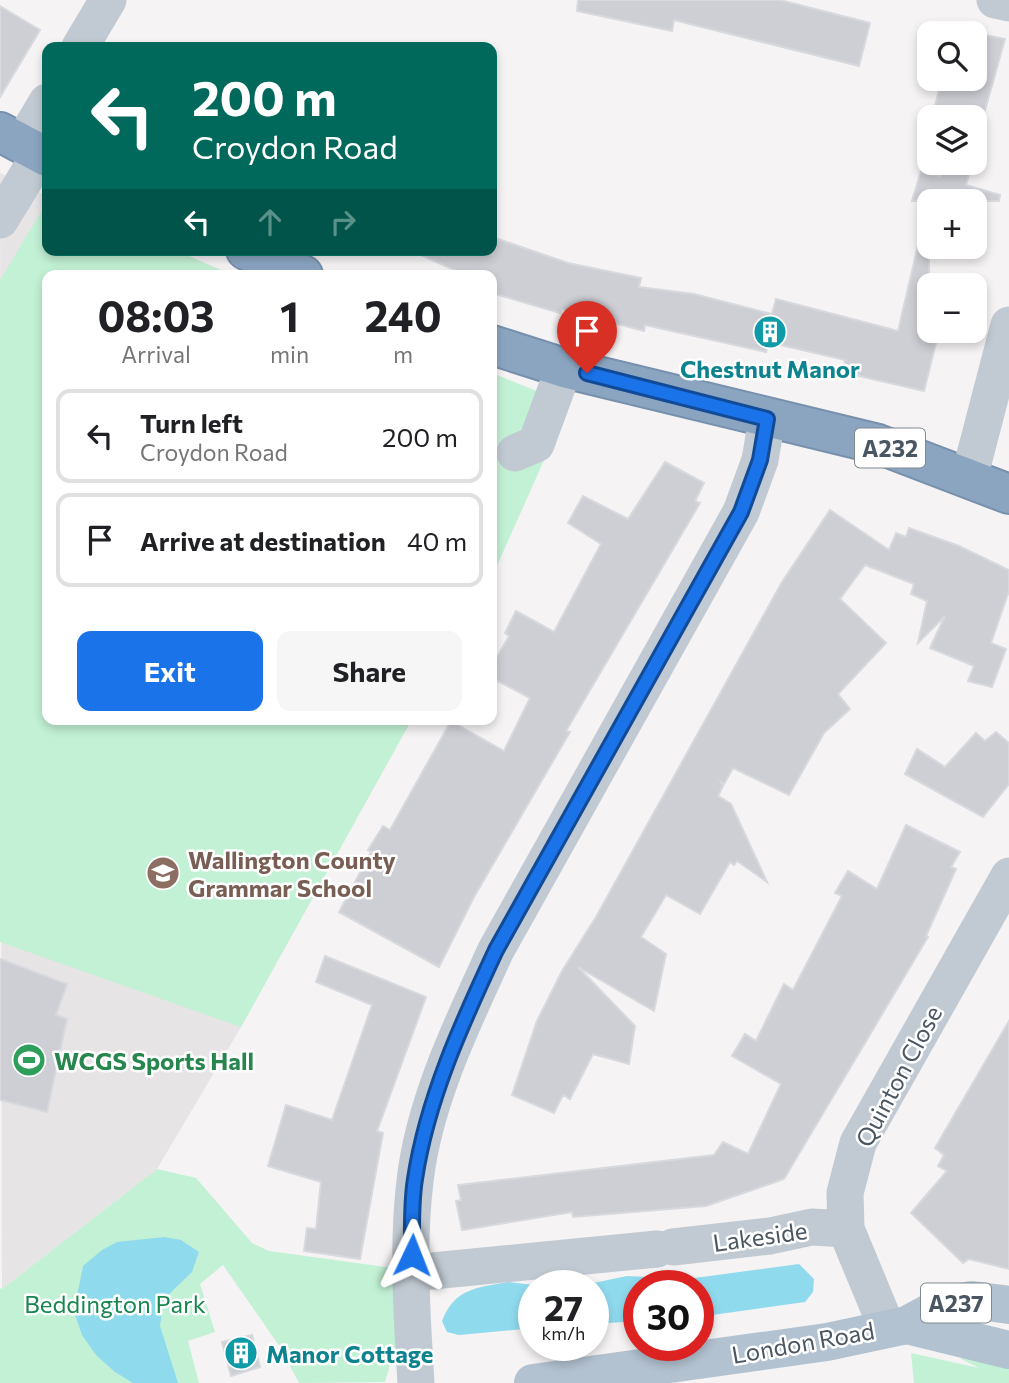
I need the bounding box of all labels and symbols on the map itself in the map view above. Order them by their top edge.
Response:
pin [557,301,617,373]
building icon: Chestnut Manor [751,313,789,351]
place label: Chestnut Manor [680,354,860,383]
road number: A232 [855,428,925,468]
place label: Wallington County Grammar School [188,845,396,902]
school or university icon: Wallington County Grammar School [144,854,182,892]
street label: Quinton Close [849,1001,947,1151]
sports icon: WCGS Sports Hall [10,1041,48,1079]
place label: WCGS Sports Hall [54,1046,254,1075]
street label: Lakeside [711,1215,809,1257]
position arrow [375,1218,449,1292]
speed limit sign: 30 [623,1270,714,1361]
road number: A237 [921,1284,991,1322]
park label: Beddington Park [24,1289,206,1318]
street label: London Road [729,1315,877,1369]
building icon: Manor Cottage [222,1334,260,1372]
place label: Manor Cottage [266,1339,433,1368]

